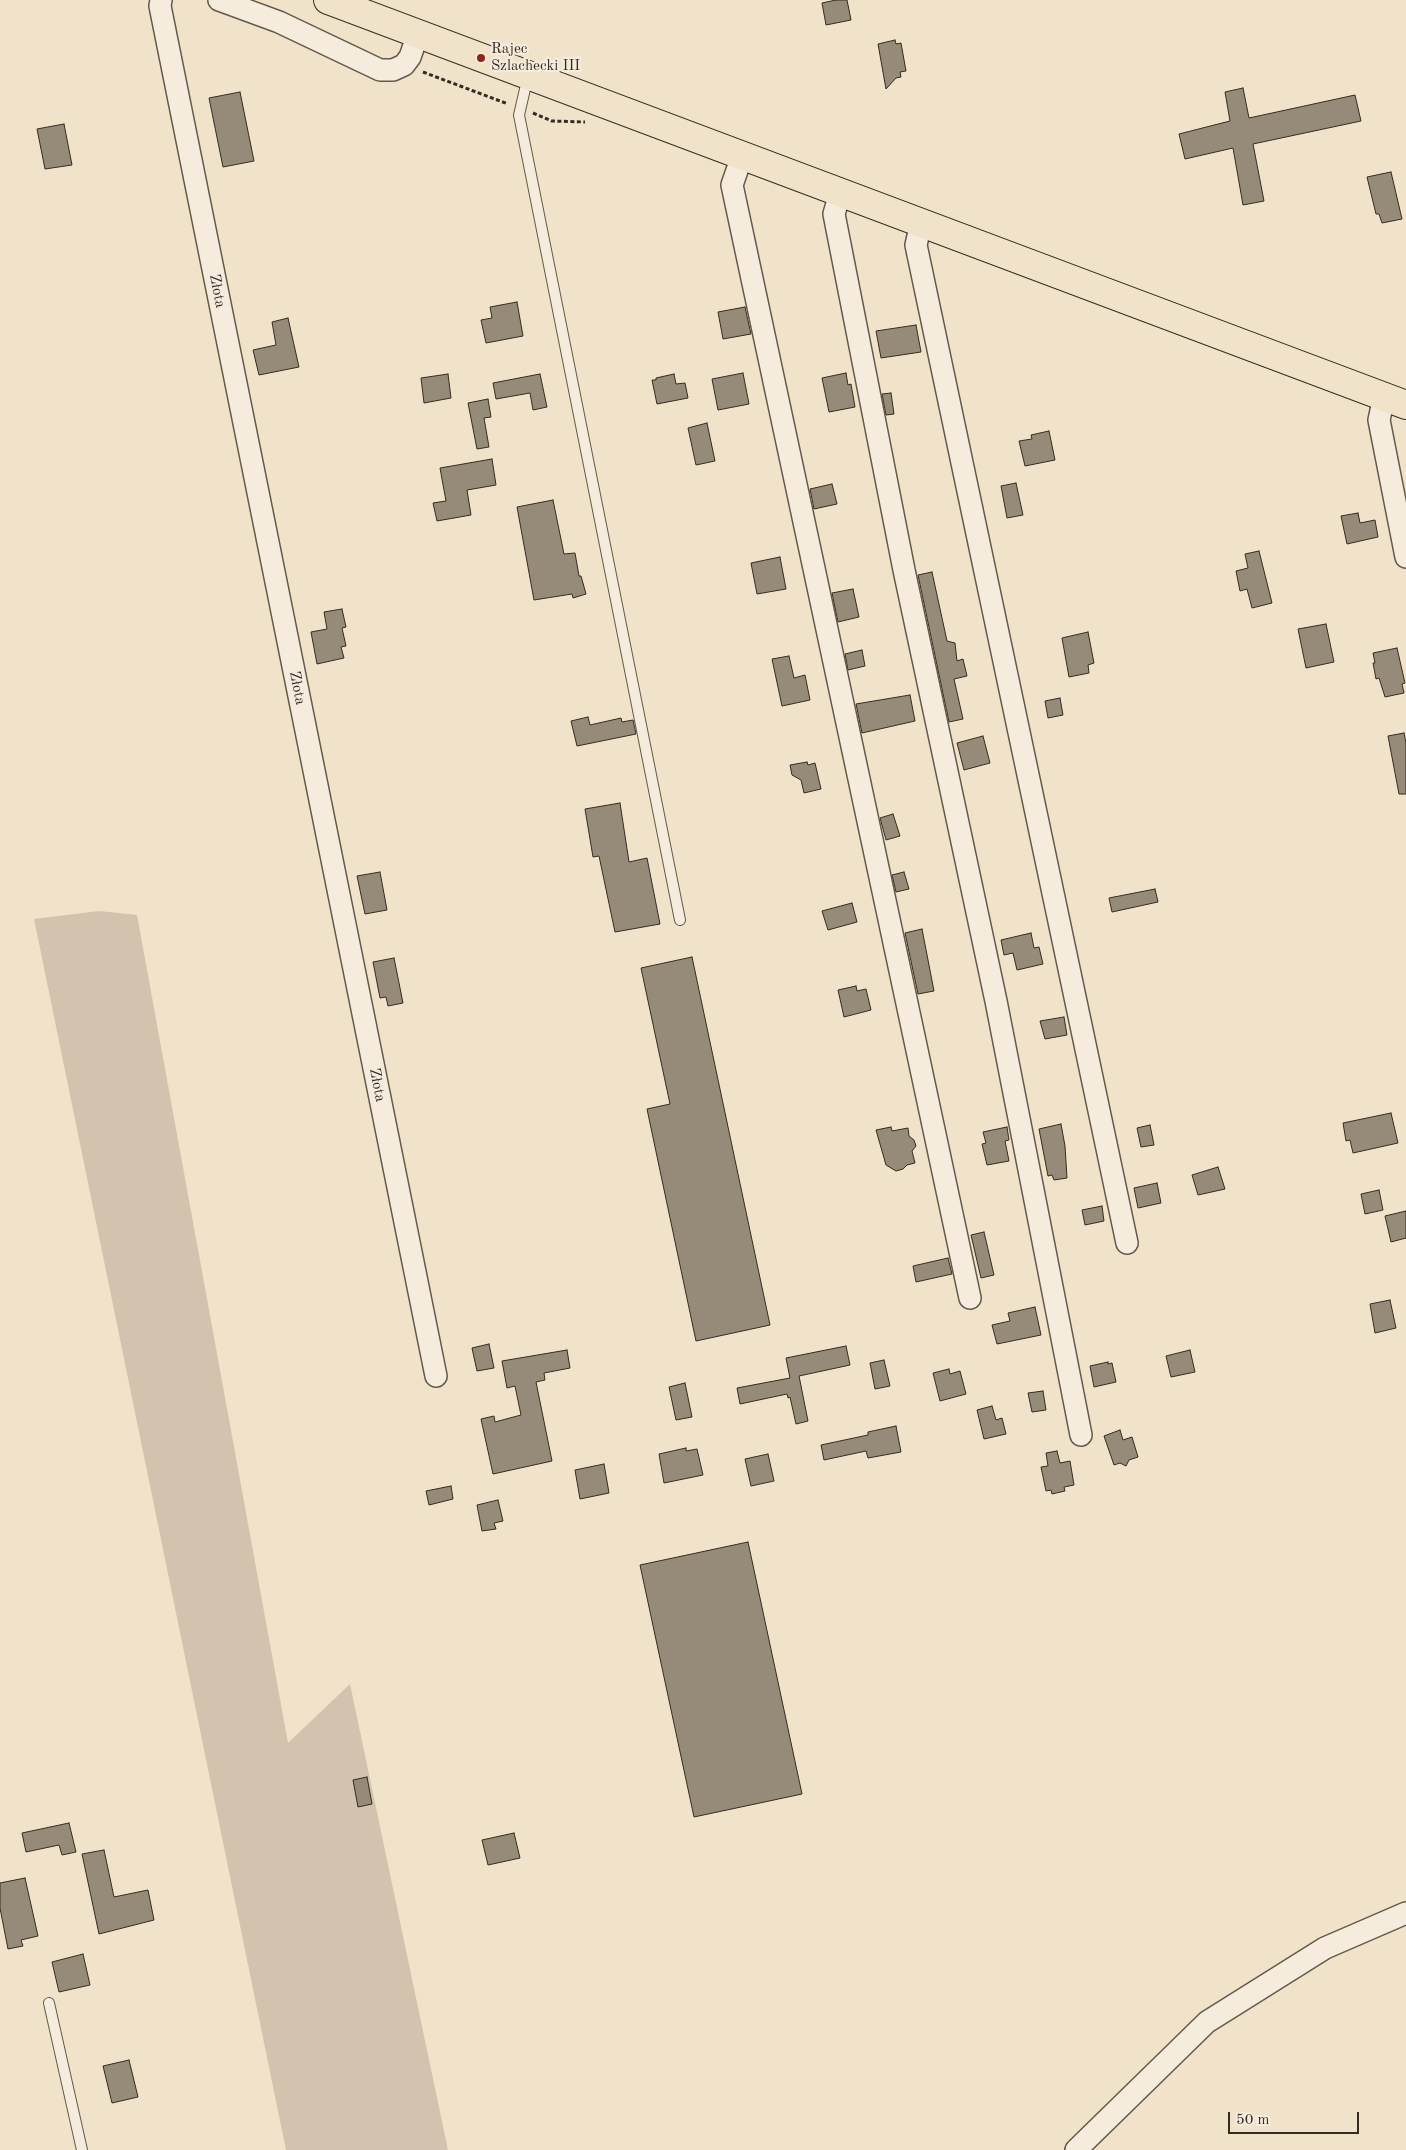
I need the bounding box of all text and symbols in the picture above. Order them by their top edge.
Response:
place label: Rajec Szlachecki III [491,40,580,75]
marker: Rajec Szlachecki III [475,52,487,64]
street label: Złota [205,273,229,309]
street label: Złota [285,670,309,706]
street label: Złota [365,1067,389,1103]
scale bar [1231,2102,1362,2134]
text: 50 m [1236,2113,1270,2128]

